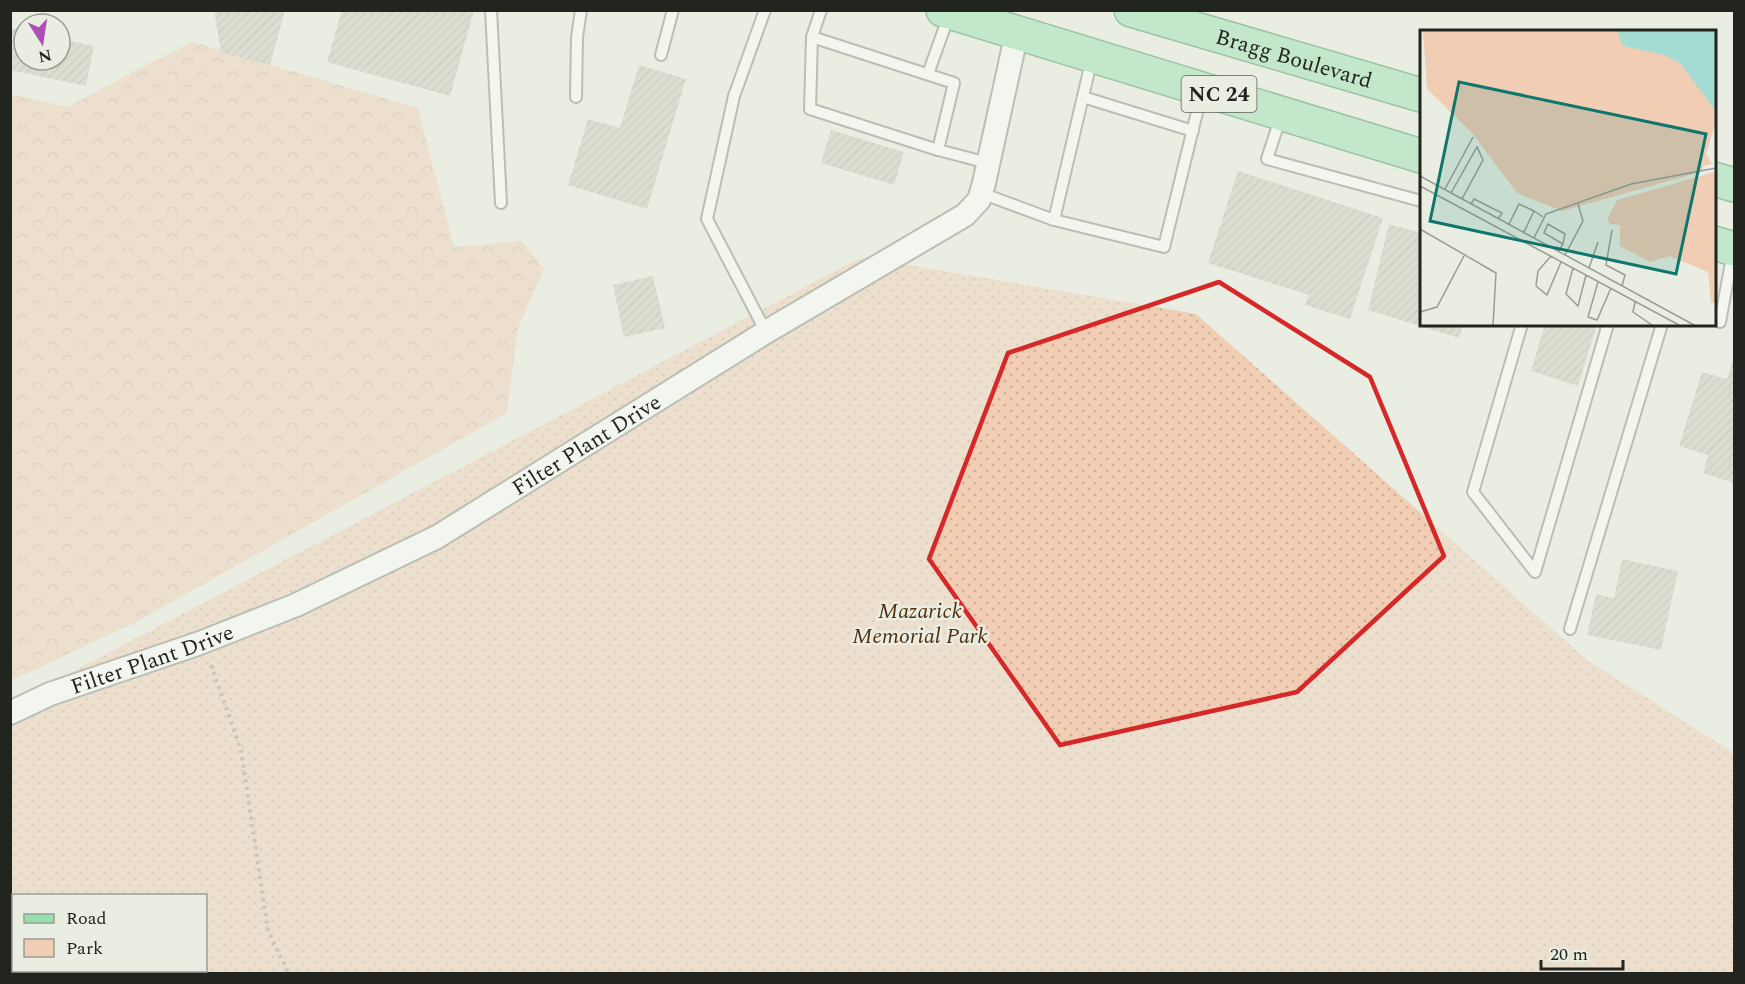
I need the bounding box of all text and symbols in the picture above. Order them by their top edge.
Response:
north arrow [12,12,72,72]
street label: Bragg Boulevard [1212,21,1376,98]
inset map [1420,30,1715,326]
text: N [36,43,54,69]
road number: NC 24 [1182,76,1256,112]
street label: Filter Plant Drive [506,386,668,505]
park label: Mazarick Memorial Park [852,595,988,653]
street label: Filter Plant Drive [66,616,239,704]
legend [12,894,207,972]
text: Road [66,905,107,932]
scale bar [1541,933,1624,971]
text: Park [66,935,103,962]
text: 20 m [1550,941,1588,968]

